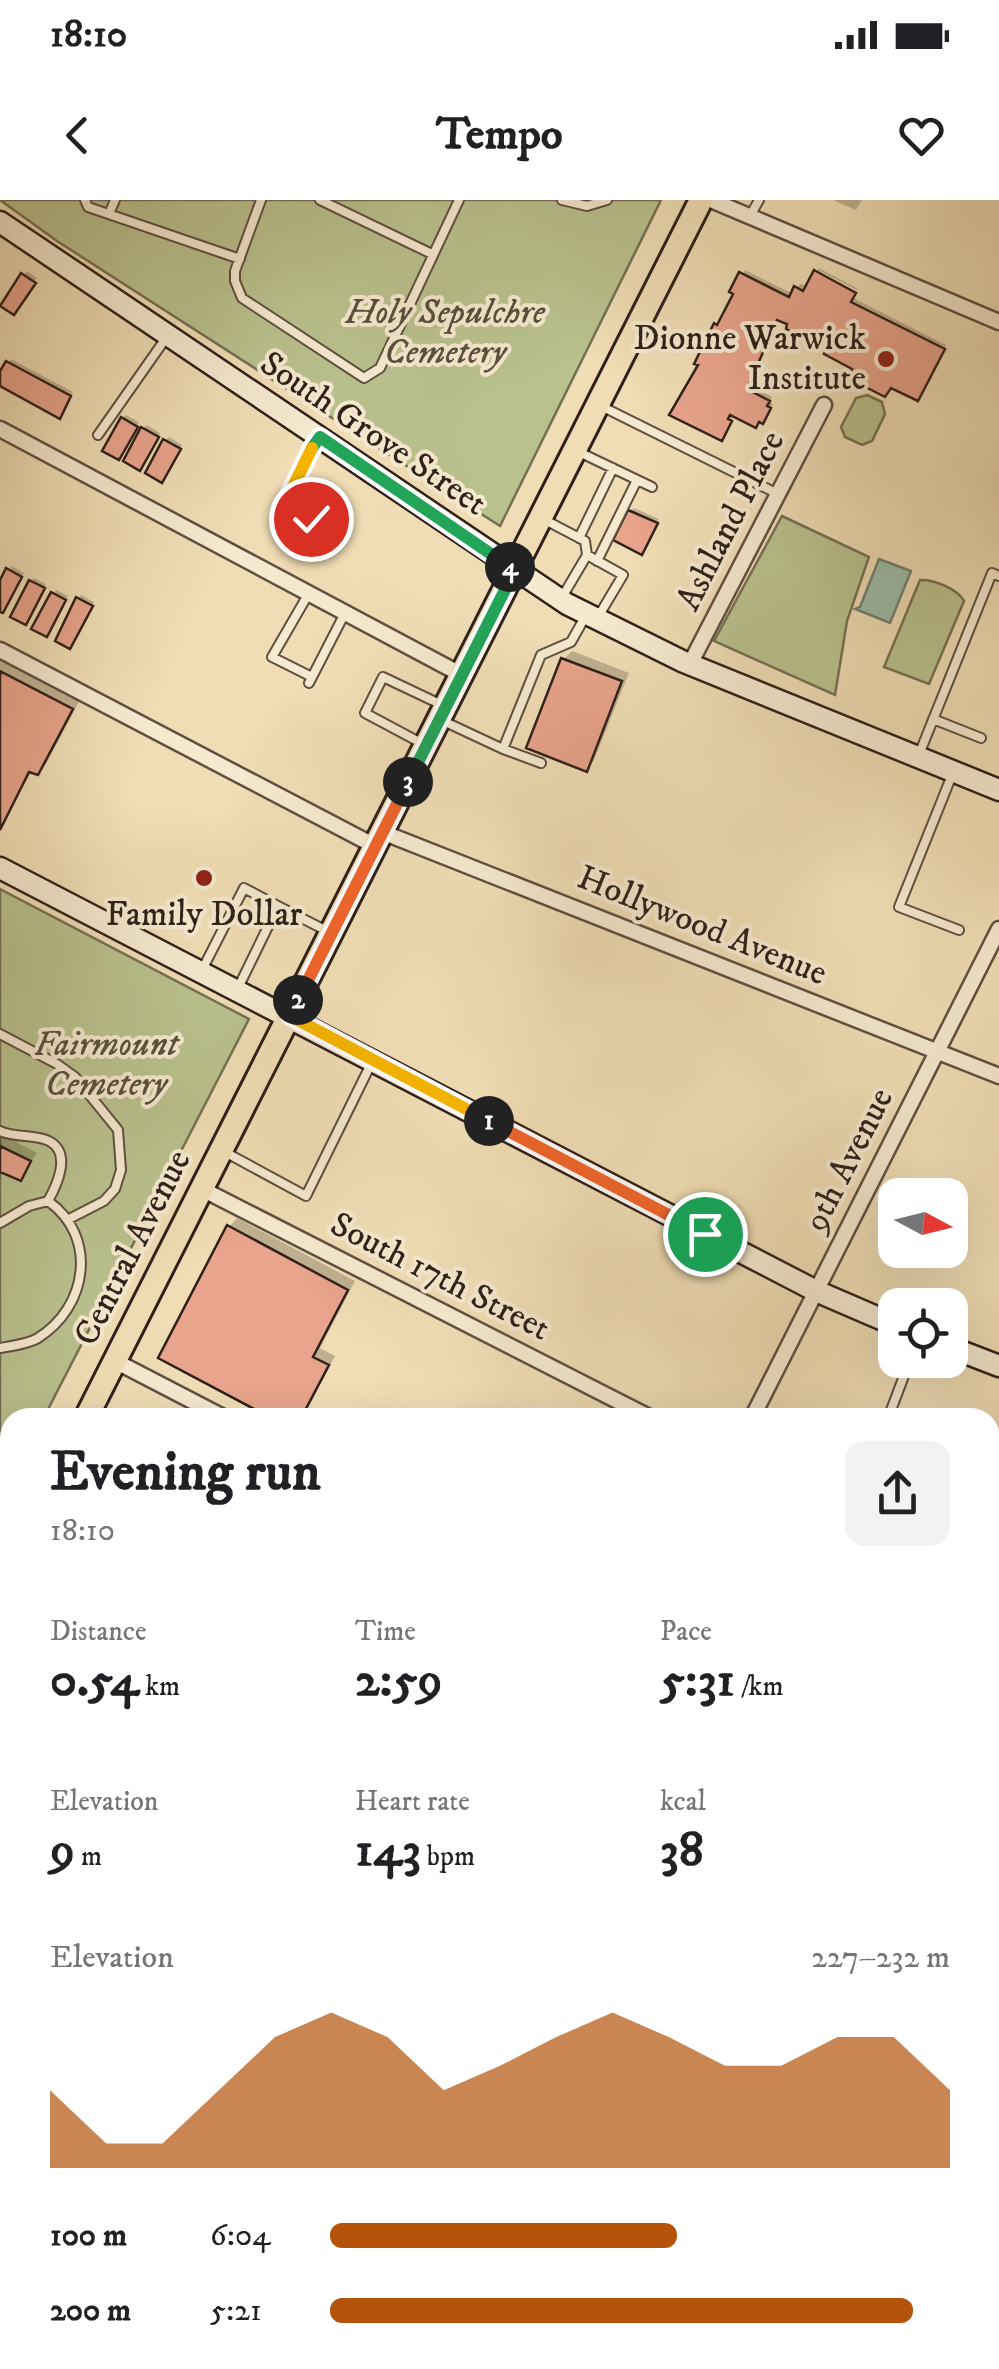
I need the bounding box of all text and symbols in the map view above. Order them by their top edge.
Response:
text: 18:10 [50,11,127,59]
text: Tempo [436,107,563,163]
icon: back [50,108,105,163]
icon: heart [894,108,949,163]
park label: Holy Sepulchre Cemetery [344,291,546,375]
place label: Dionne Warwick Institute [633,317,866,401]
street label: South Grove Street [251,342,495,526]
marker: Dionne Warwick Institute [875,348,897,370]
street label: Ashland Place [667,424,795,618]
pin [269,477,354,562]
icon: check [284,492,339,547]
pin: 4 [485,542,535,592]
text: 4 [502,549,518,584]
pin: 3 [383,757,433,807]
text: 3 [403,764,413,799]
street label: Hollywood Avenue [571,856,833,996]
marker: Family Dollar [193,867,215,889]
place label: Family Dollar [106,893,302,937]
pin: 2 [273,975,323,1025]
text: 2 [291,982,305,1017]
park label: Fairmount Cemetery [34,1023,180,1107]
street label: 9th Avenue [793,1081,904,1241]
pin: 1 [464,1096,514,1146]
text: 1 [484,1103,494,1138]
street label: Central Avenue [65,1143,201,1353]
north arrow [878,1178,968,1268]
map controls [878,1178,968,1378]
pin [663,1192,748,1277]
street label: South 17th Street [323,1203,557,1351]
icon: arrive [678,1207,733,1262]
button: locate [878,1288,968,1378]
text: Evening run [50,1439,321,1508]
button: share [845,1441,950,1546]
text: 18:10 [50,1511,115,1551]
text: Distance [50,1614,146,1649]
text: Time [355,1614,416,1649]
text: Pace [660,1614,712,1649]
text: 0.54 [50,1649,139,1712]
text: 2:59 [355,1649,442,1712]
text: 5:31 [660,1649,735,1712]
text: km [139,1669,180,1704]
text: /km [735,1669,783,1704]
text: Elevation [50,1784,158,1819]
text: Heart rate [355,1784,470,1819]
text: kcal [660,1784,706,1819]
text: 9 [50,1819,75,1882]
text: 143 [355,1819,421,1882]
text: 38 [660,1819,704,1882]
text: m [75,1839,102,1874]
text: bpm [421,1839,475,1874]
text: Elevation [50,1938,174,1978]
text: 227–232 m [811,1938,950,1978]
text: 100 m [50,2216,127,2256]
text: 6:04 [210,2216,271,2256]
text: 200 m [50,2291,131,2331]
text: 5:21 [210,2291,262,2331]

